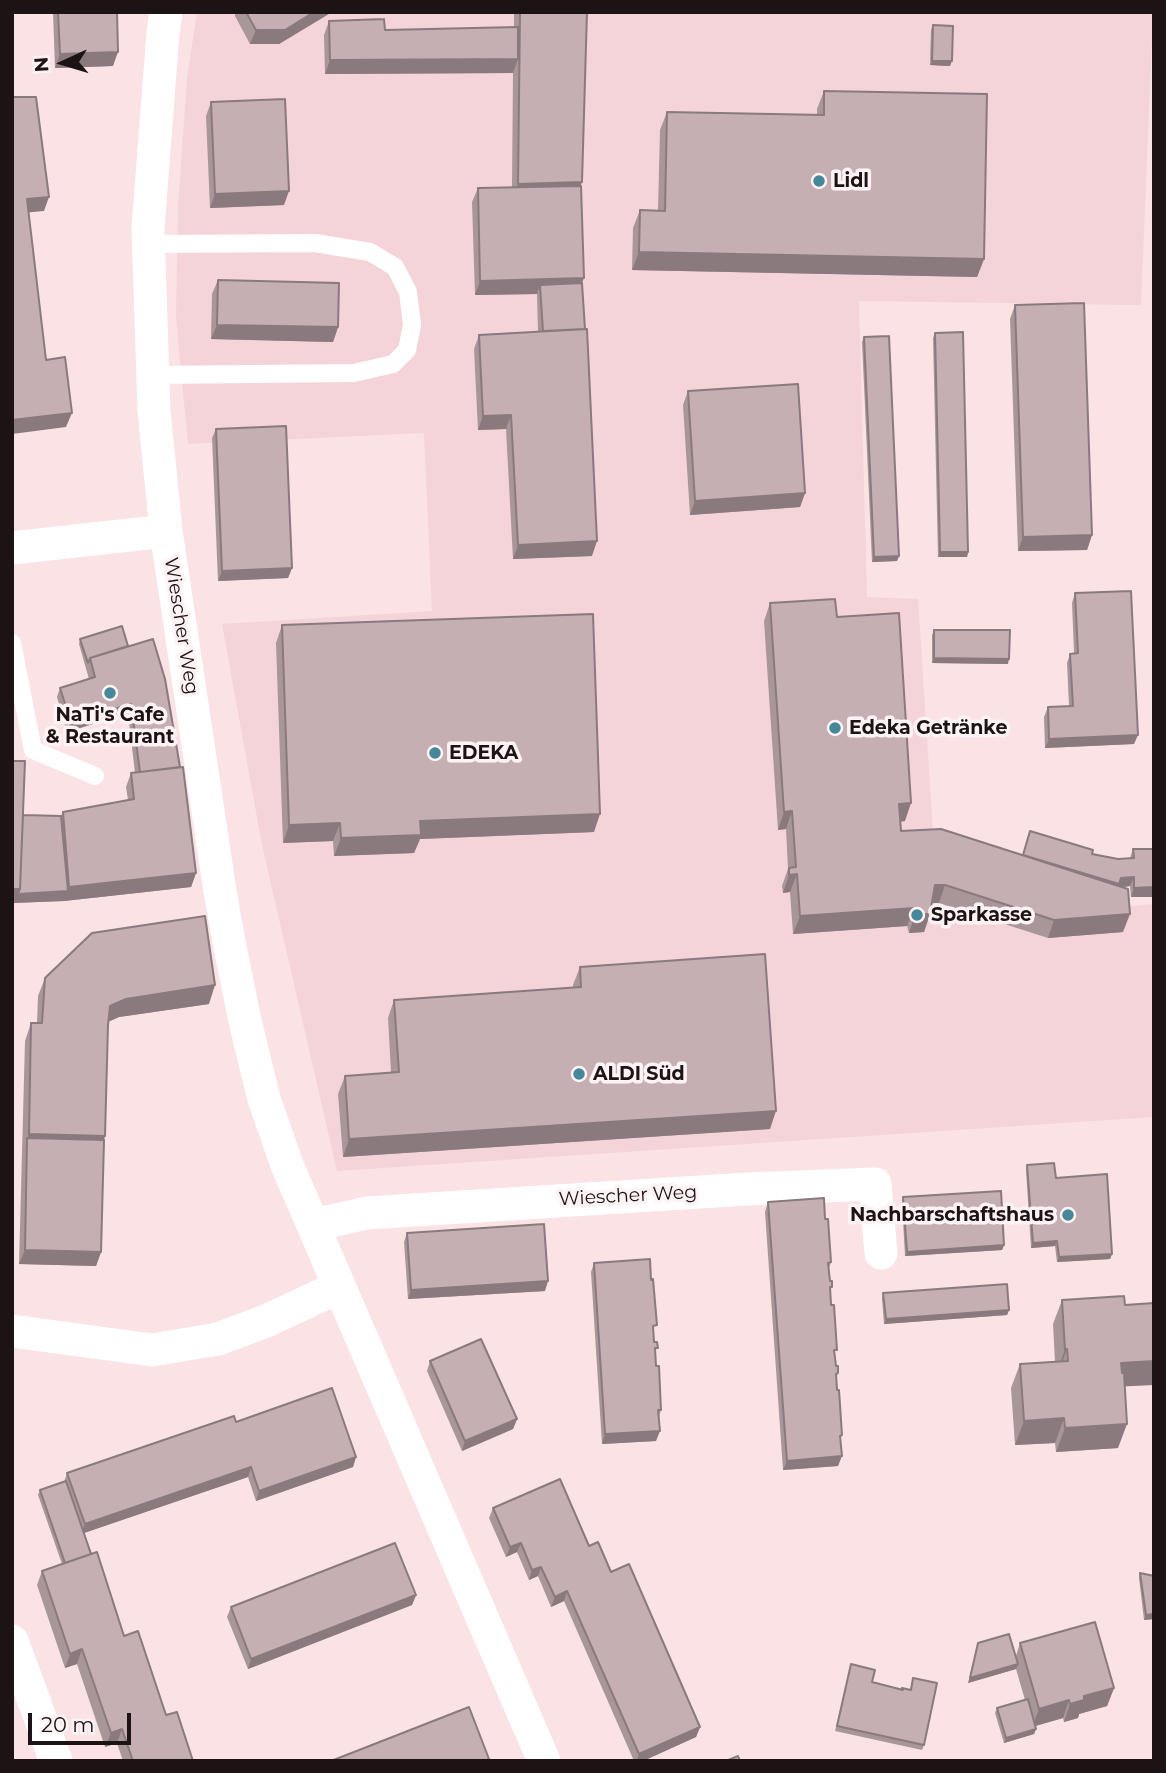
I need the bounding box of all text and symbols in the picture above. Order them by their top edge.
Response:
north arrow [28,28,98,98]
text: N [30,56,54,73]
place label: Lidl [833,170,869,192]
marker: Lidl [811,173,827,189]
street label: Wiescher Weg [159,556,203,696]
marker: NaTi's Cafe & Restaurant [102,685,118,701]
place label: NaTi's Cafe & Restaurant [46,704,174,748]
place label: Edeka Getränke [849,717,1007,739]
marker: Edeka Getränke [827,720,843,736]
place label: EDEKA [449,742,518,764]
marker: EDEKA [427,745,443,761]
place label: Sparkasse [931,904,1032,926]
marker: Sparkasse [909,907,925,923]
place label: ALDI Süd [593,1063,685,1085]
marker: ALDI Süd [571,1066,587,1082]
street label: Wiescher Weg [558,1181,698,1211]
place label: Nachbarschaftshaus [850,1204,1054,1226]
marker: Nachbarschaftshaus [1060,1207,1076,1223]
scale bar [32,1700,135,1744]
text: 20 m [41,1712,95,1737]

